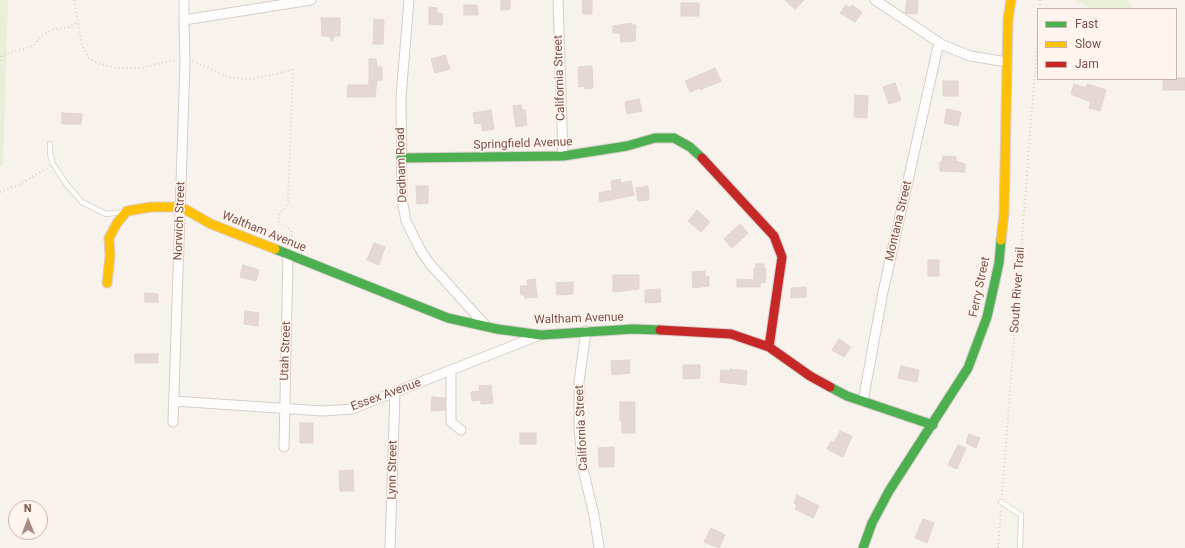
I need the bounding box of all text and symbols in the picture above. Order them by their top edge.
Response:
legend [1037,8,1177,80]
text: Fast [1075,17,1098,31]
street label: California Street [551,35,569,121]
text: Slow [1075,37,1101,51]
text: Jam [1075,57,1099,71]
street label: Dedham Road [393,127,411,203]
street label: Springfield Avenue [473,135,573,153]
street label: Montana Street [883,179,915,263]
street label: Norwich Street [171,181,189,261]
street label: Waltham Avenue [220,209,308,255]
street label: South River Trail [1008,246,1028,334]
street label: Ferry Street [967,255,993,319]
street label: Waltham Avenue [534,310,624,328]
street label: Utah Street [278,321,294,381]
street label: Essex Avenue [349,376,423,414]
street label: California Street [573,385,591,471]
street label: Lynn Street [385,440,401,500]
north arrow [8,500,48,540]
text: N [24,502,32,515]

